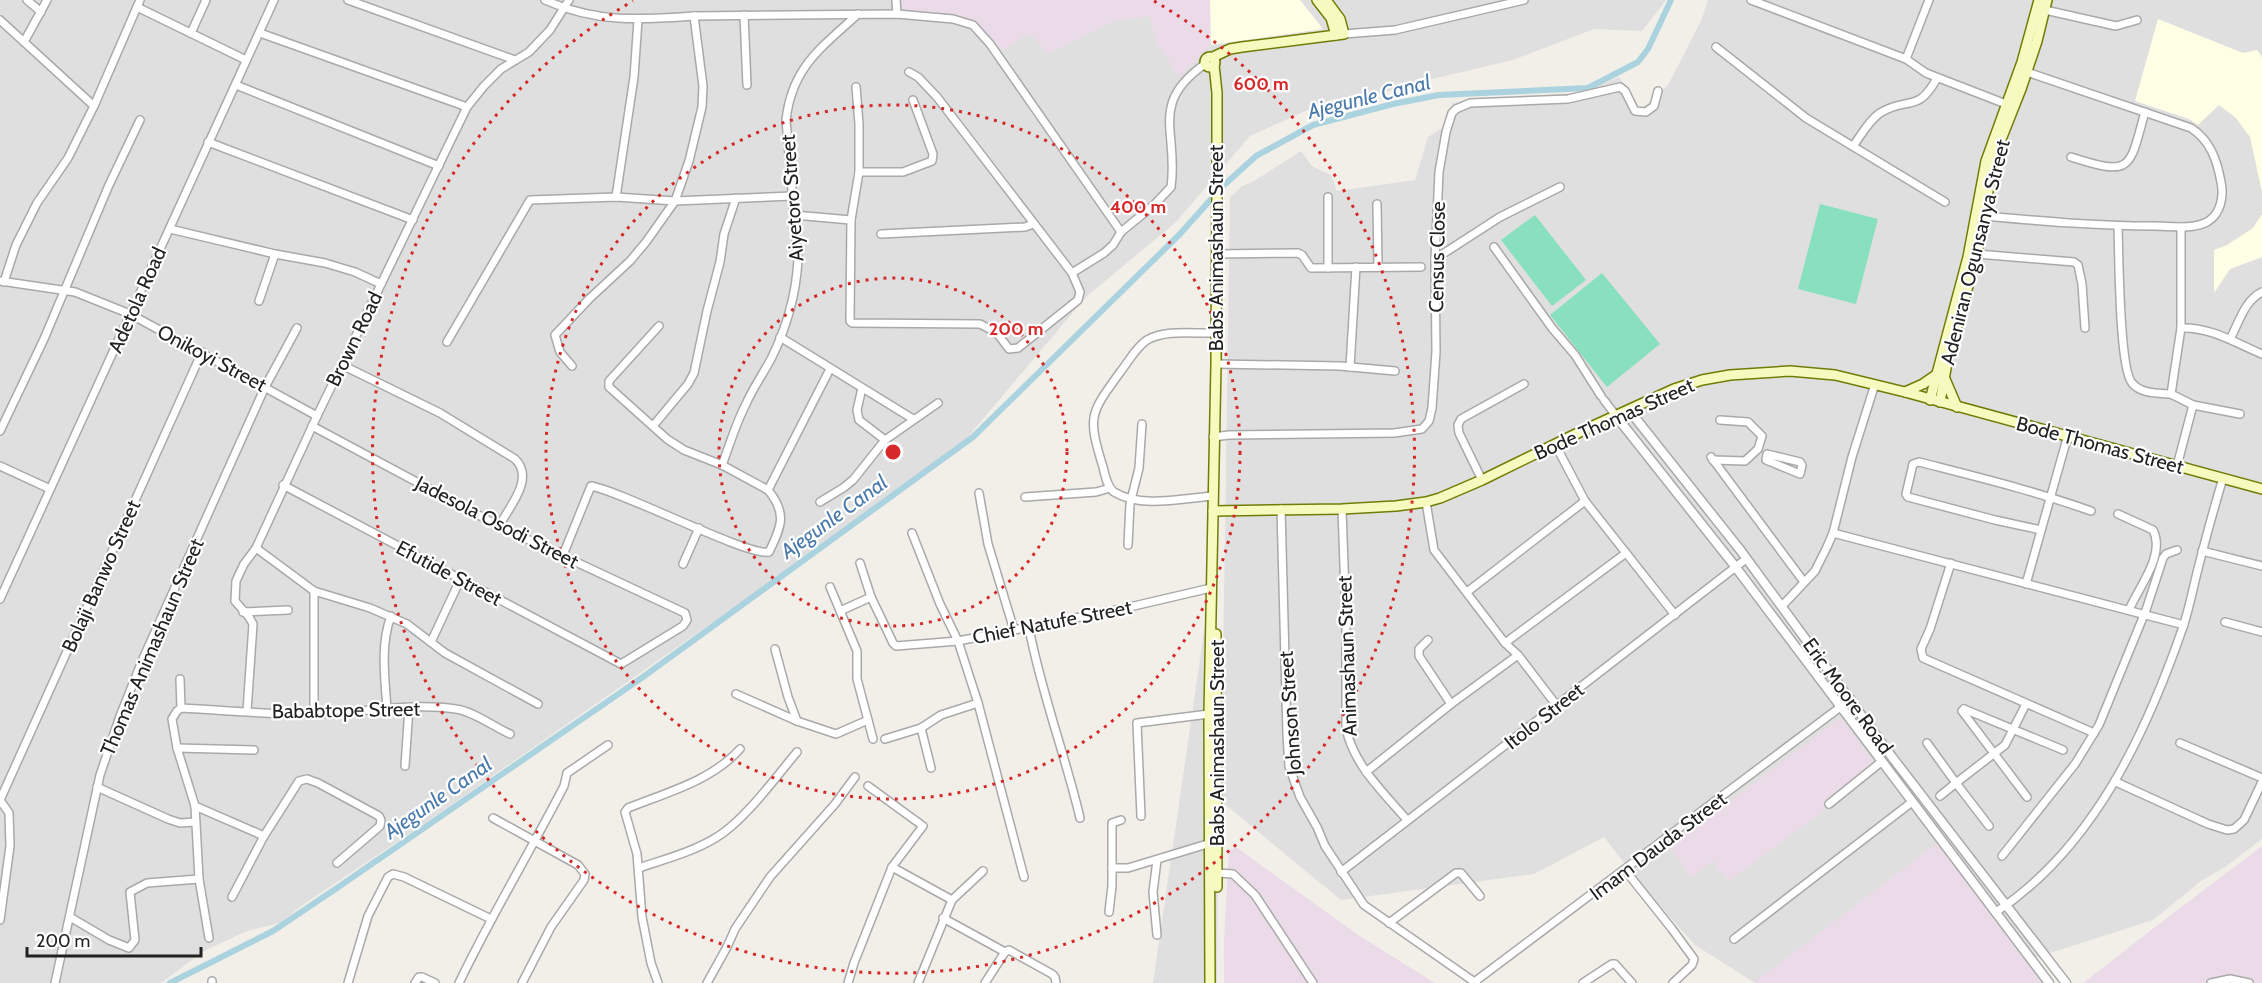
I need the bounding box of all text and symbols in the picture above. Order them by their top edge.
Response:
water label: Ajegunle Canal [1304,69,1433,125]
text: 600 m [1233,73,1289,95]
street label: Aiyetoro Street [776,133,808,262]
street label: Adeniran Ogunsanya Street [1935,137,2015,367]
street label: Babs Animashaun Street [1204,144,1228,351]
text: 400 m [1110,196,1166,218]
street label: Census Close [1424,201,1450,313]
street label: Adetola Road [103,243,171,357]
street label: Brown Road [321,288,387,390]
text: 200 m [989,318,1043,340]
street label: Onikoyi Street [153,319,271,397]
street label: Bode Thomas Street [1530,373,1698,465]
street label: Bode Thomas Street [2014,411,2187,479]
centre of rings [883,442,903,462]
water label: Ajegunle Canal [775,469,893,565]
street label: Jadesola Osodi Street [411,470,583,574]
street label: Bolaji Banwo Street [57,496,145,656]
street label: Thomas Animashaun Street [95,535,209,759]
street label: Efutide Street [392,535,506,611]
street label: Animashaun Street [1332,575,1362,737]
street label: Chief Natufe Street [970,595,1134,649]
street label: Eric Moore Road [1798,633,1898,759]
street label: Babs Animashaun Street [1205,639,1229,846]
street label: Johnson Street [1274,650,1306,777]
street label: Itolo Street [1500,677,1589,754]
street label: Bababtope Street [272,697,421,723]
water label: Ajegunle Canal [378,751,497,845]
street label: Imam Dauda Street [1585,787,1731,905]
scale bar [27,920,201,958]
text: 200 m [36,930,90,952]

